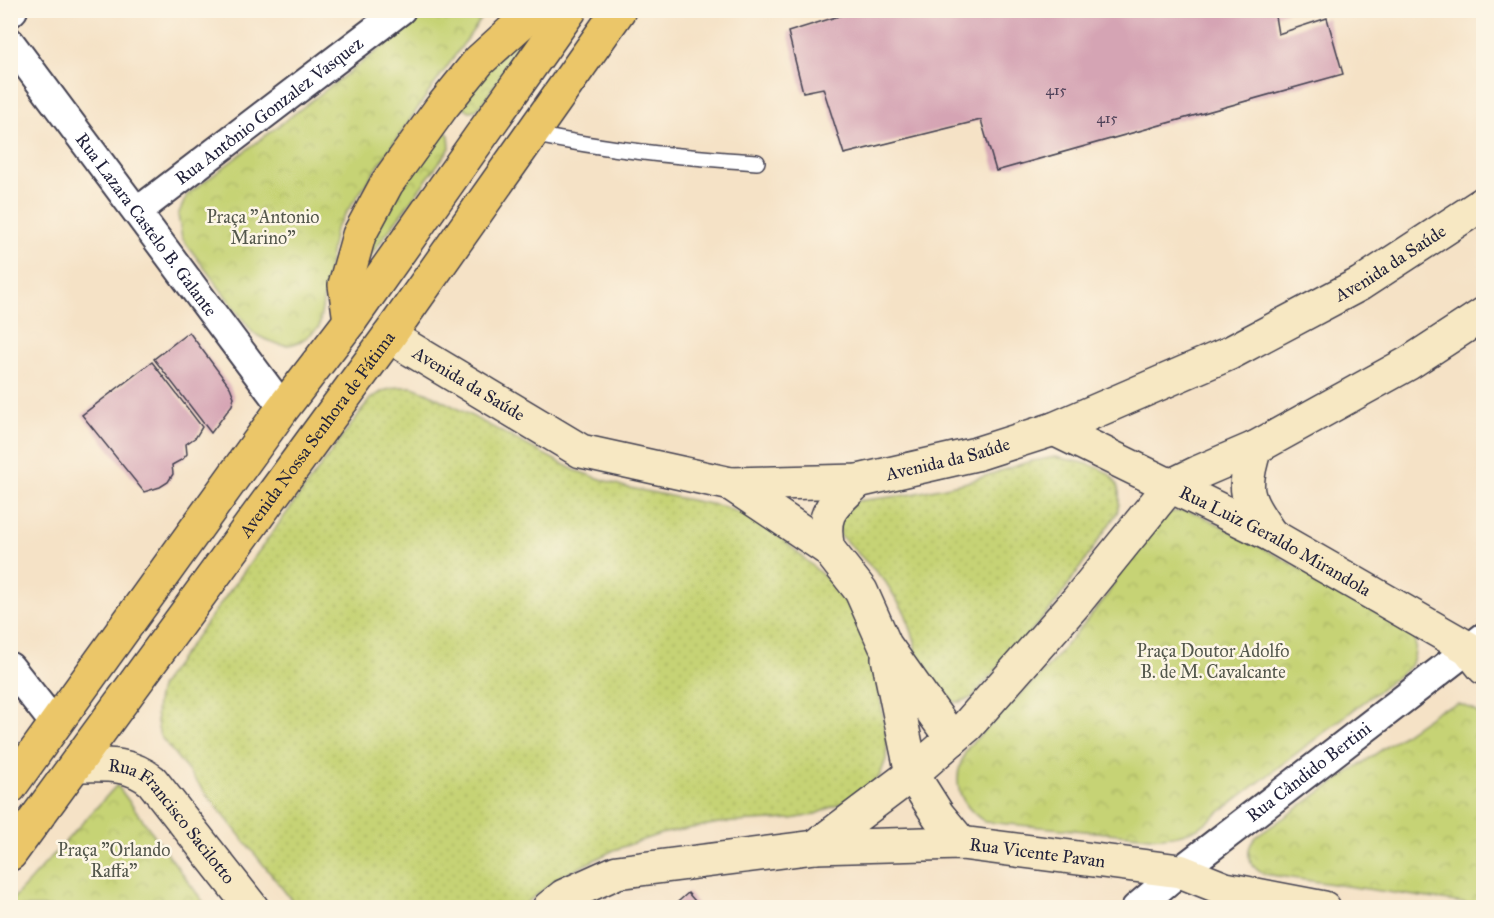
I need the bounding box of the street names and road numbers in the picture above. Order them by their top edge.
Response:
street label: Rua Antônio Gonzalez Vasquez [171,32,367,190]
street label: Rua Lazara Castelo B. Galante [71,129,222,321]
street label: Avenida da Saúde [1330,220,1450,307]
street label: Avenida Nossa Senhora de Fátima [234,327,400,542]
street label: Avenida da Saúde [408,341,529,426]
street label: Avenida da Saúde [883,433,1013,485]
street label: Rua Luiz Geraldo Mirandola [1176,481,1375,601]
street label: Rua Cândido Bertini [1242,717,1376,827]
street label: Rua Francisco Sacilotto [107,754,240,888]
street label: Rua Vicente Pavan [968,833,1107,872]

